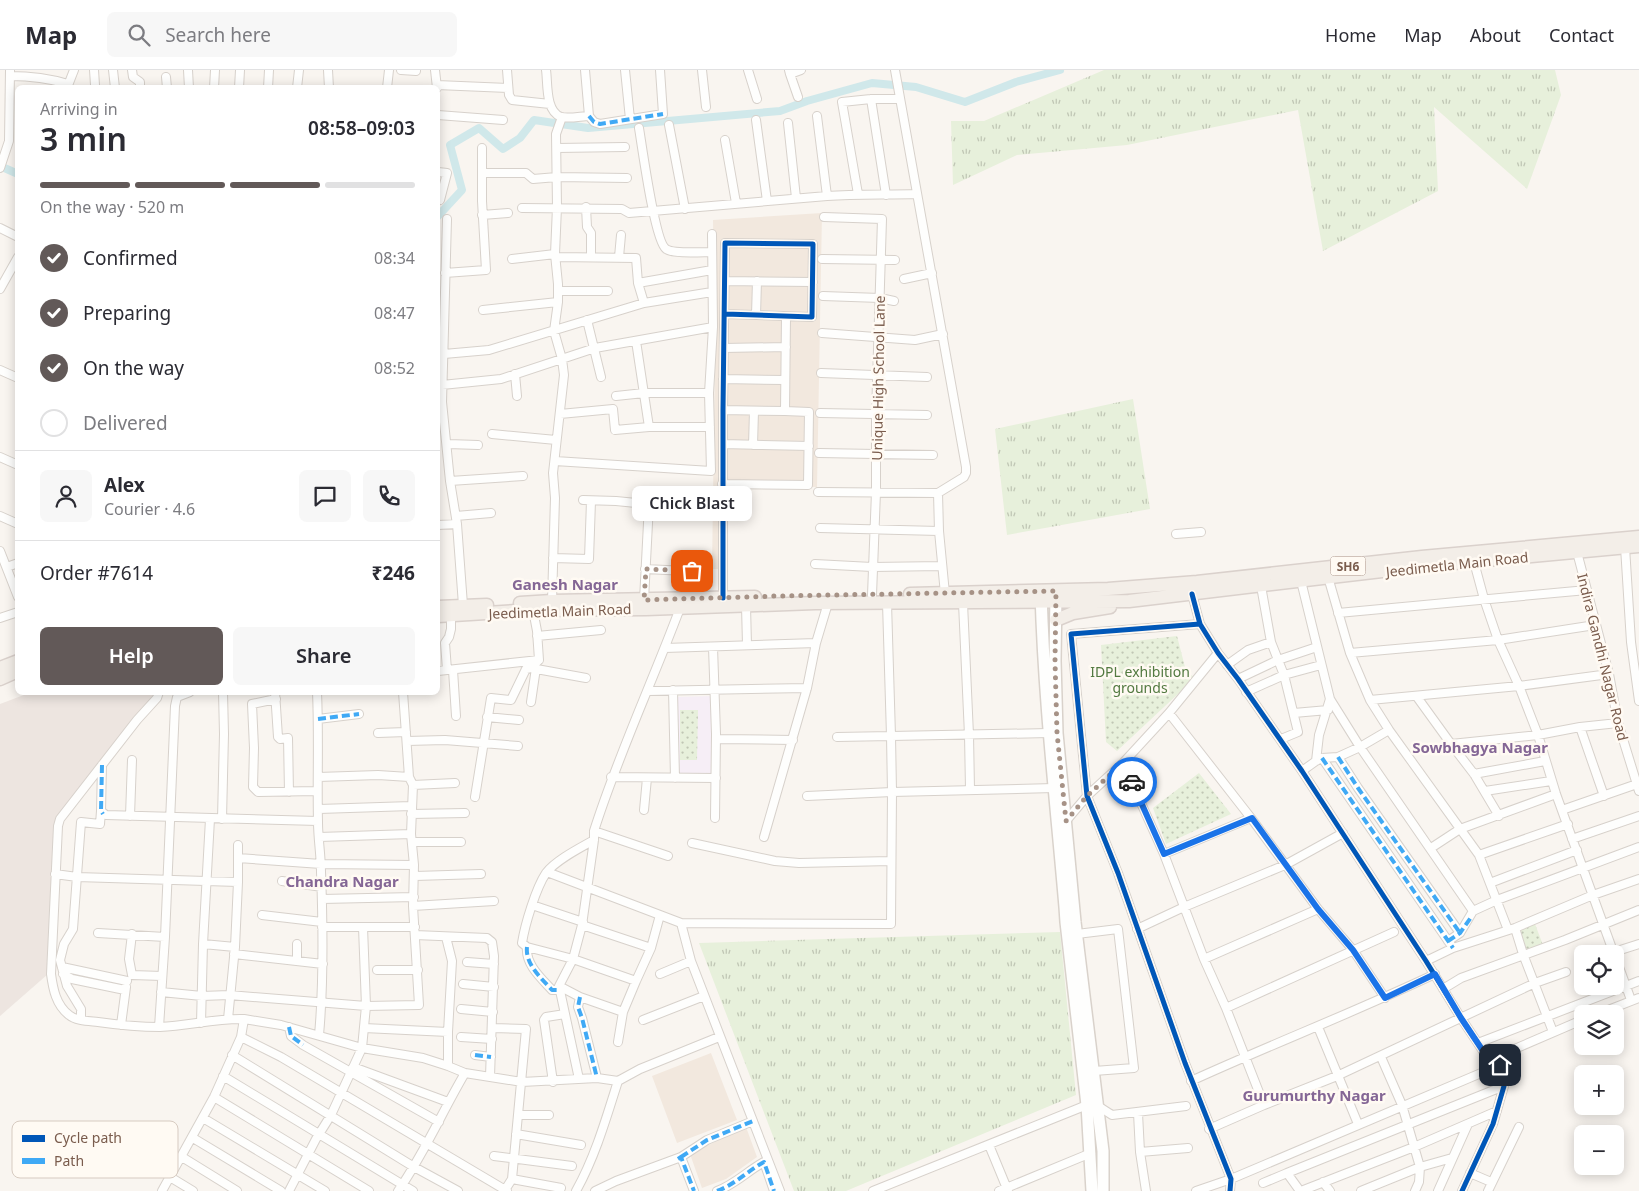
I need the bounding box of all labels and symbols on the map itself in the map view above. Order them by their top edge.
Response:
street label: Unique High School Lane [867,295,889,461]
callout: Chick Blast [632,486,752,521]
street label: Jeedimetla Main Road [1383,547,1529,581]
pin [671,550,713,592]
road number: SH6 [1330,556,1366,576]
street label: Indira Gandhi Nagar Road [1573,571,1633,743]
district label: Ganesh Nagar [512,574,618,594]
street label: Jeedimetla Main Road [486,599,632,623]
park label: IDPL exhibition grounds [1090,662,1190,697]
district label: Sowbhagya Nagar [1412,737,1548,757]
courier [1107,757,1157,807]
district label: Chandra Nagar [285,871,399,891]
pin [1479,1044,1521,1086]
district label: Gurumurthy Nagar [1242,1085,1386,1105]
legend [12,1121,178,1178]
text: Cycle path [54,1128,122,1147]
text: Path [54,1151,84,1170]

